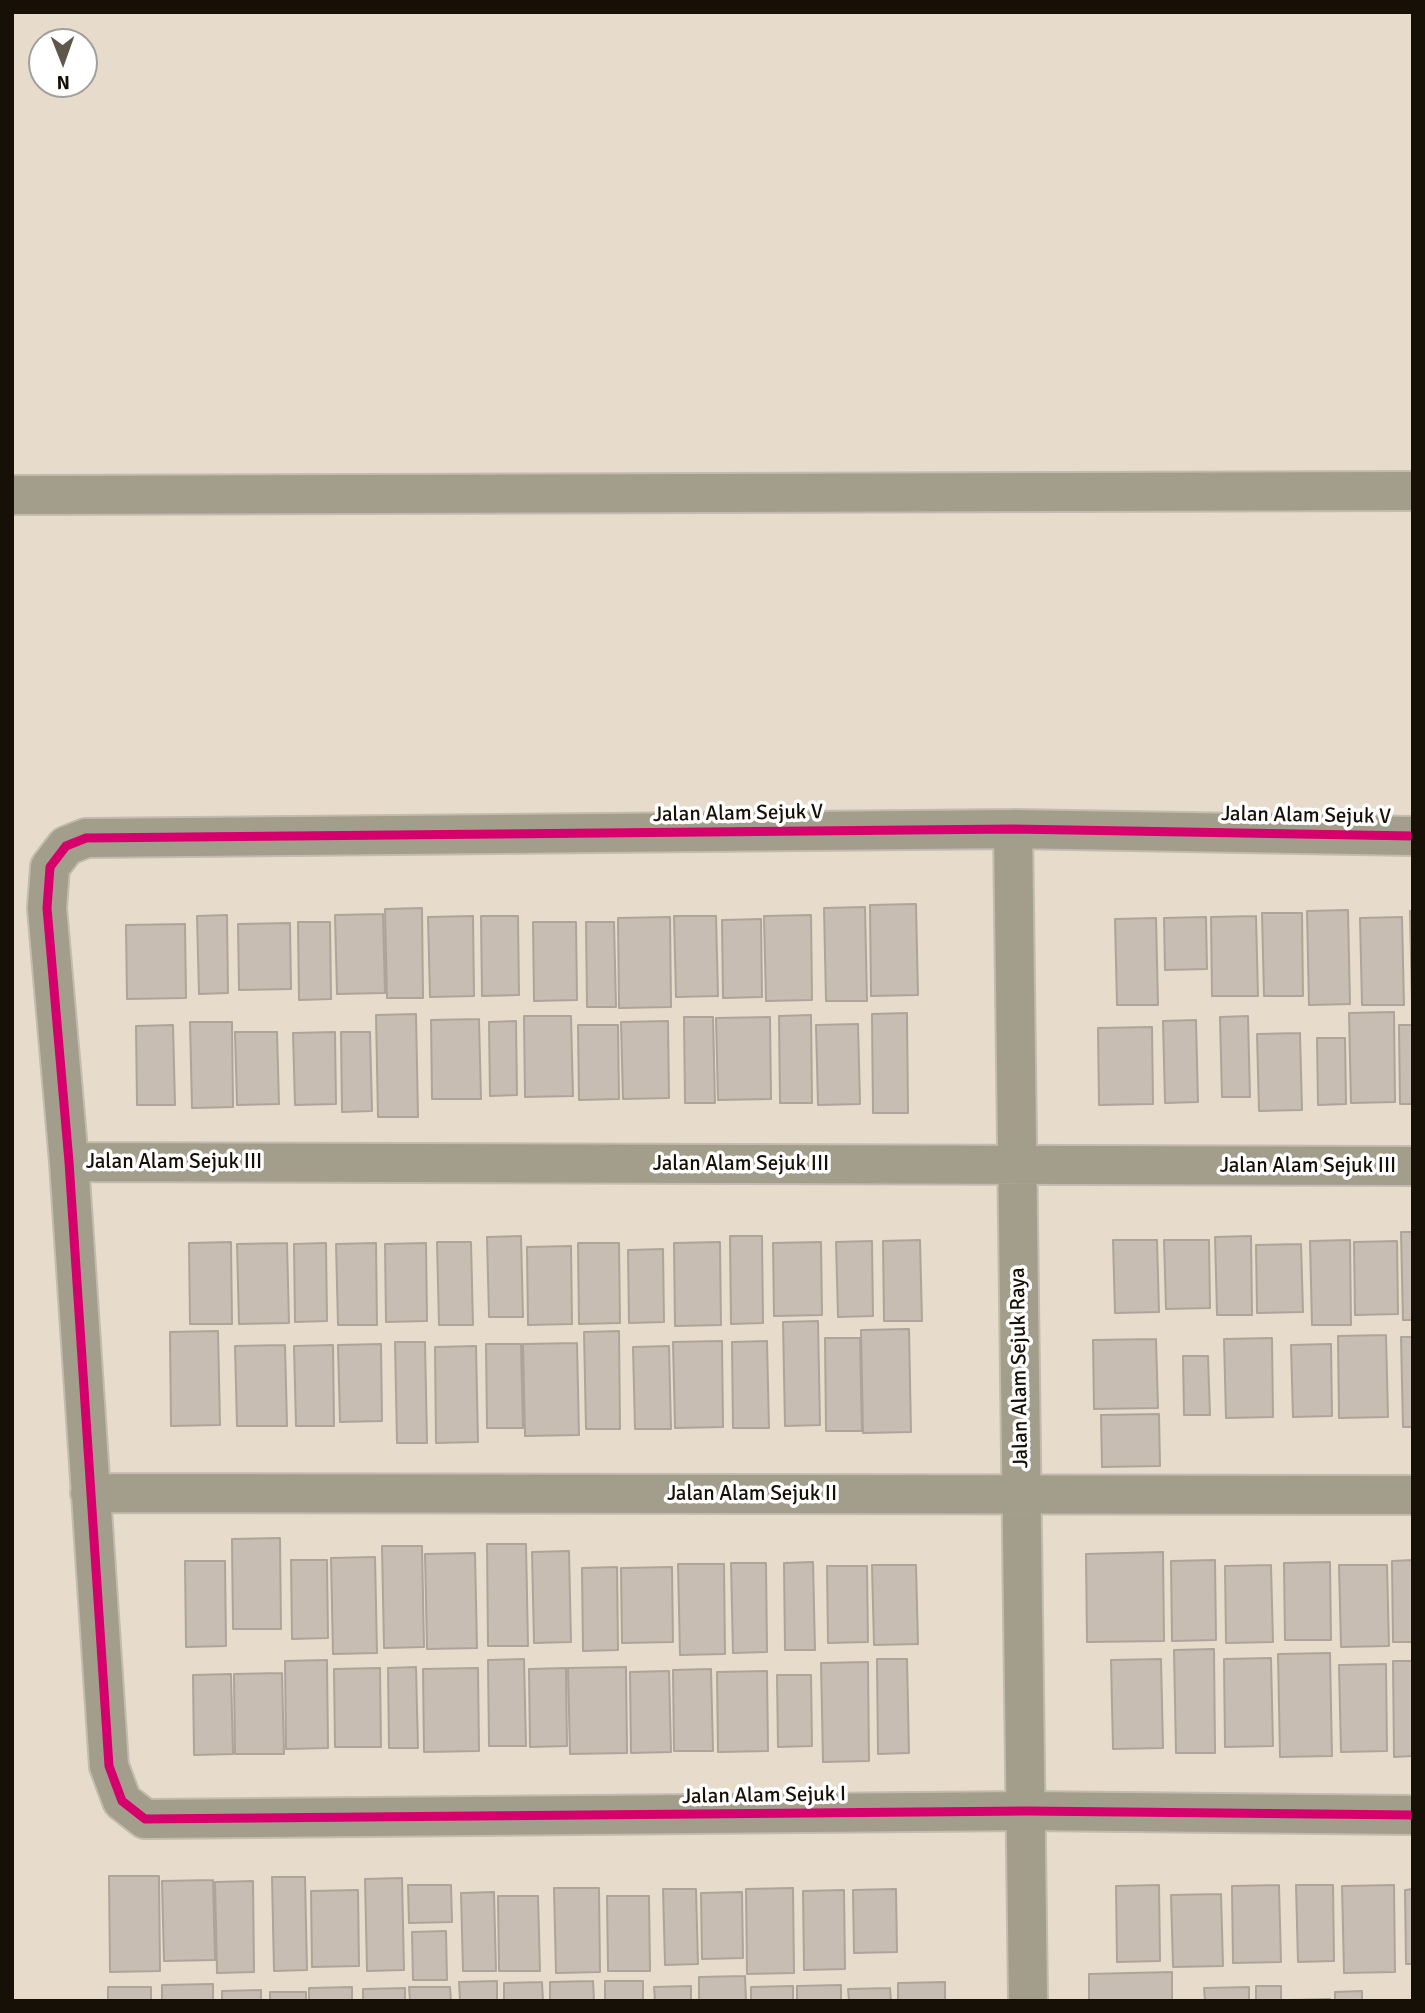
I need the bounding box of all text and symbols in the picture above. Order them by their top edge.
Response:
north arrow [28,28,98,98]
text: N [57,70,70,94]
street label: Jalan Alam Sejuk V [653,800,823,828]
street label: Jalan Alam Sejuk V [1221,802,1391,830]
street label: Jalan Alam Sejuk III [86,1149,262,1175]
street label: Jalan Alam Sejuk III [653,1151,829,1177]
street label: Jalan Alam Sejuk III [1220,1153,1396,1179]
street label: Jalan Alam Sejuk Raya [1006,1267,1034,1469]
street label: Jalan Alam Sejuk II [667,1481,837,1507]
street label: Jalan Alam Sejuk I [682,1782,846,1810]

